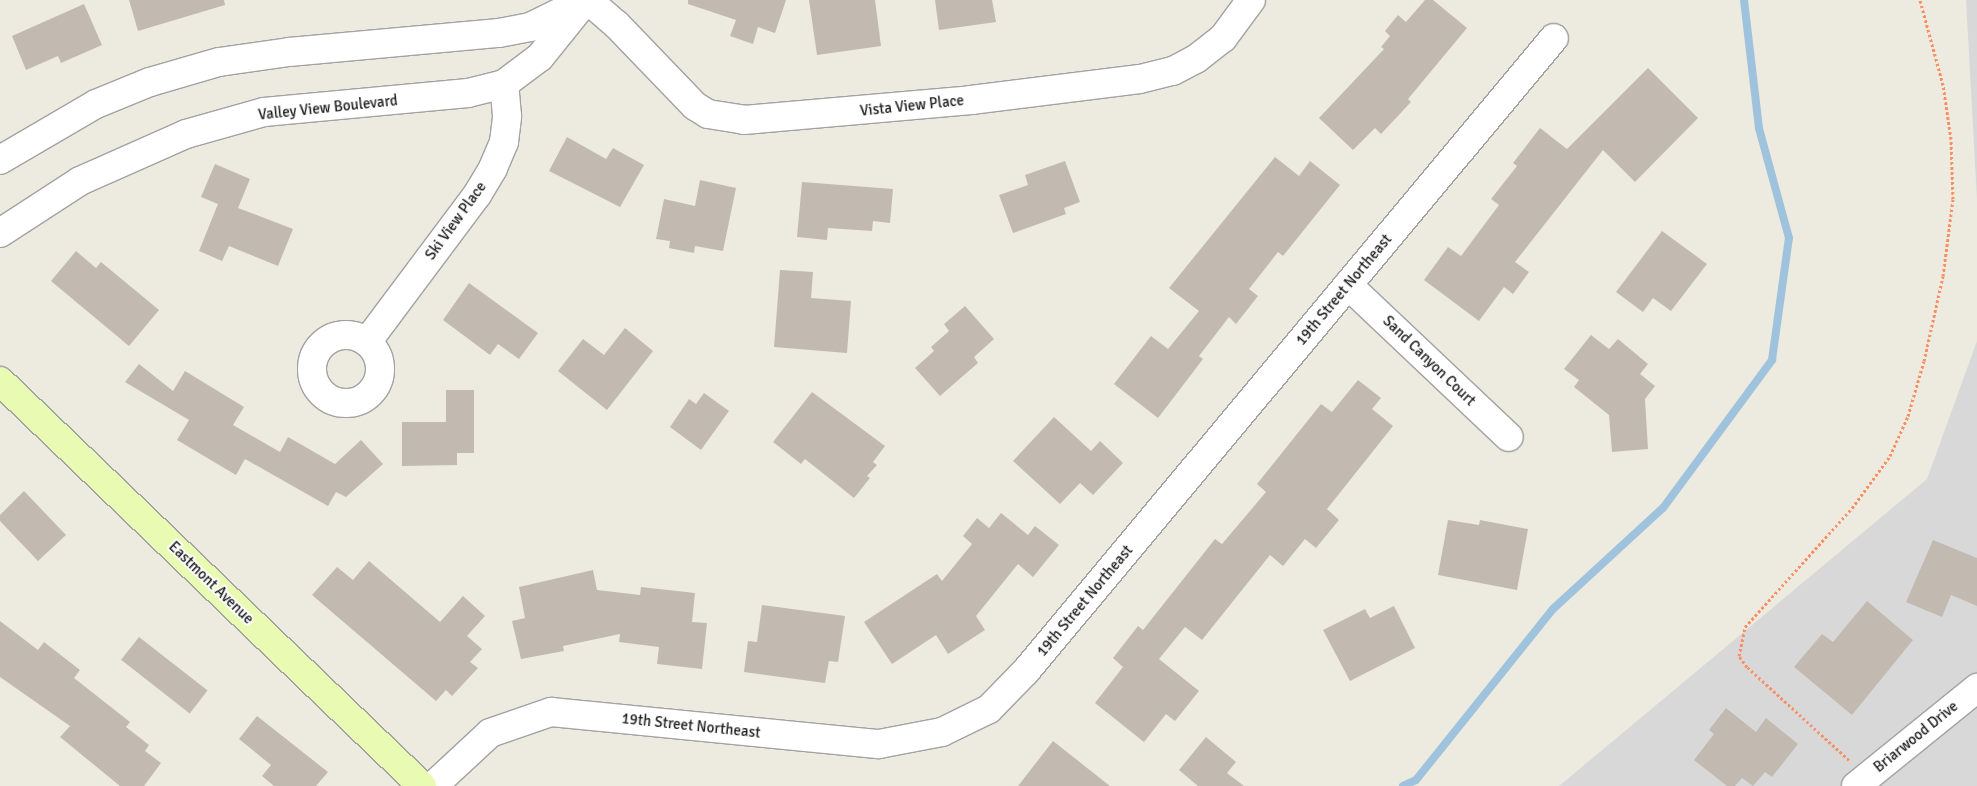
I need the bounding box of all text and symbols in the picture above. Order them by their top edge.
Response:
street label: Valley View Boulevard [257,92,399,124]
street label: Vista View Place [859,92,965,120]
street label: Ski View Place [422,178,490,264]
street label: 19th Street Northeast [1292,231,1396,349]
street label: Sand Canyon Court [1379,312,1479,410]
street label: Eastmont Avenue [165,538,257,628]
street label: 19th Street Northeast [1033,542,1137,660]
street label: Briarwood Drive [1870,698,1962,776]
street label: 19th Street Northeast [621,710,761,742]

